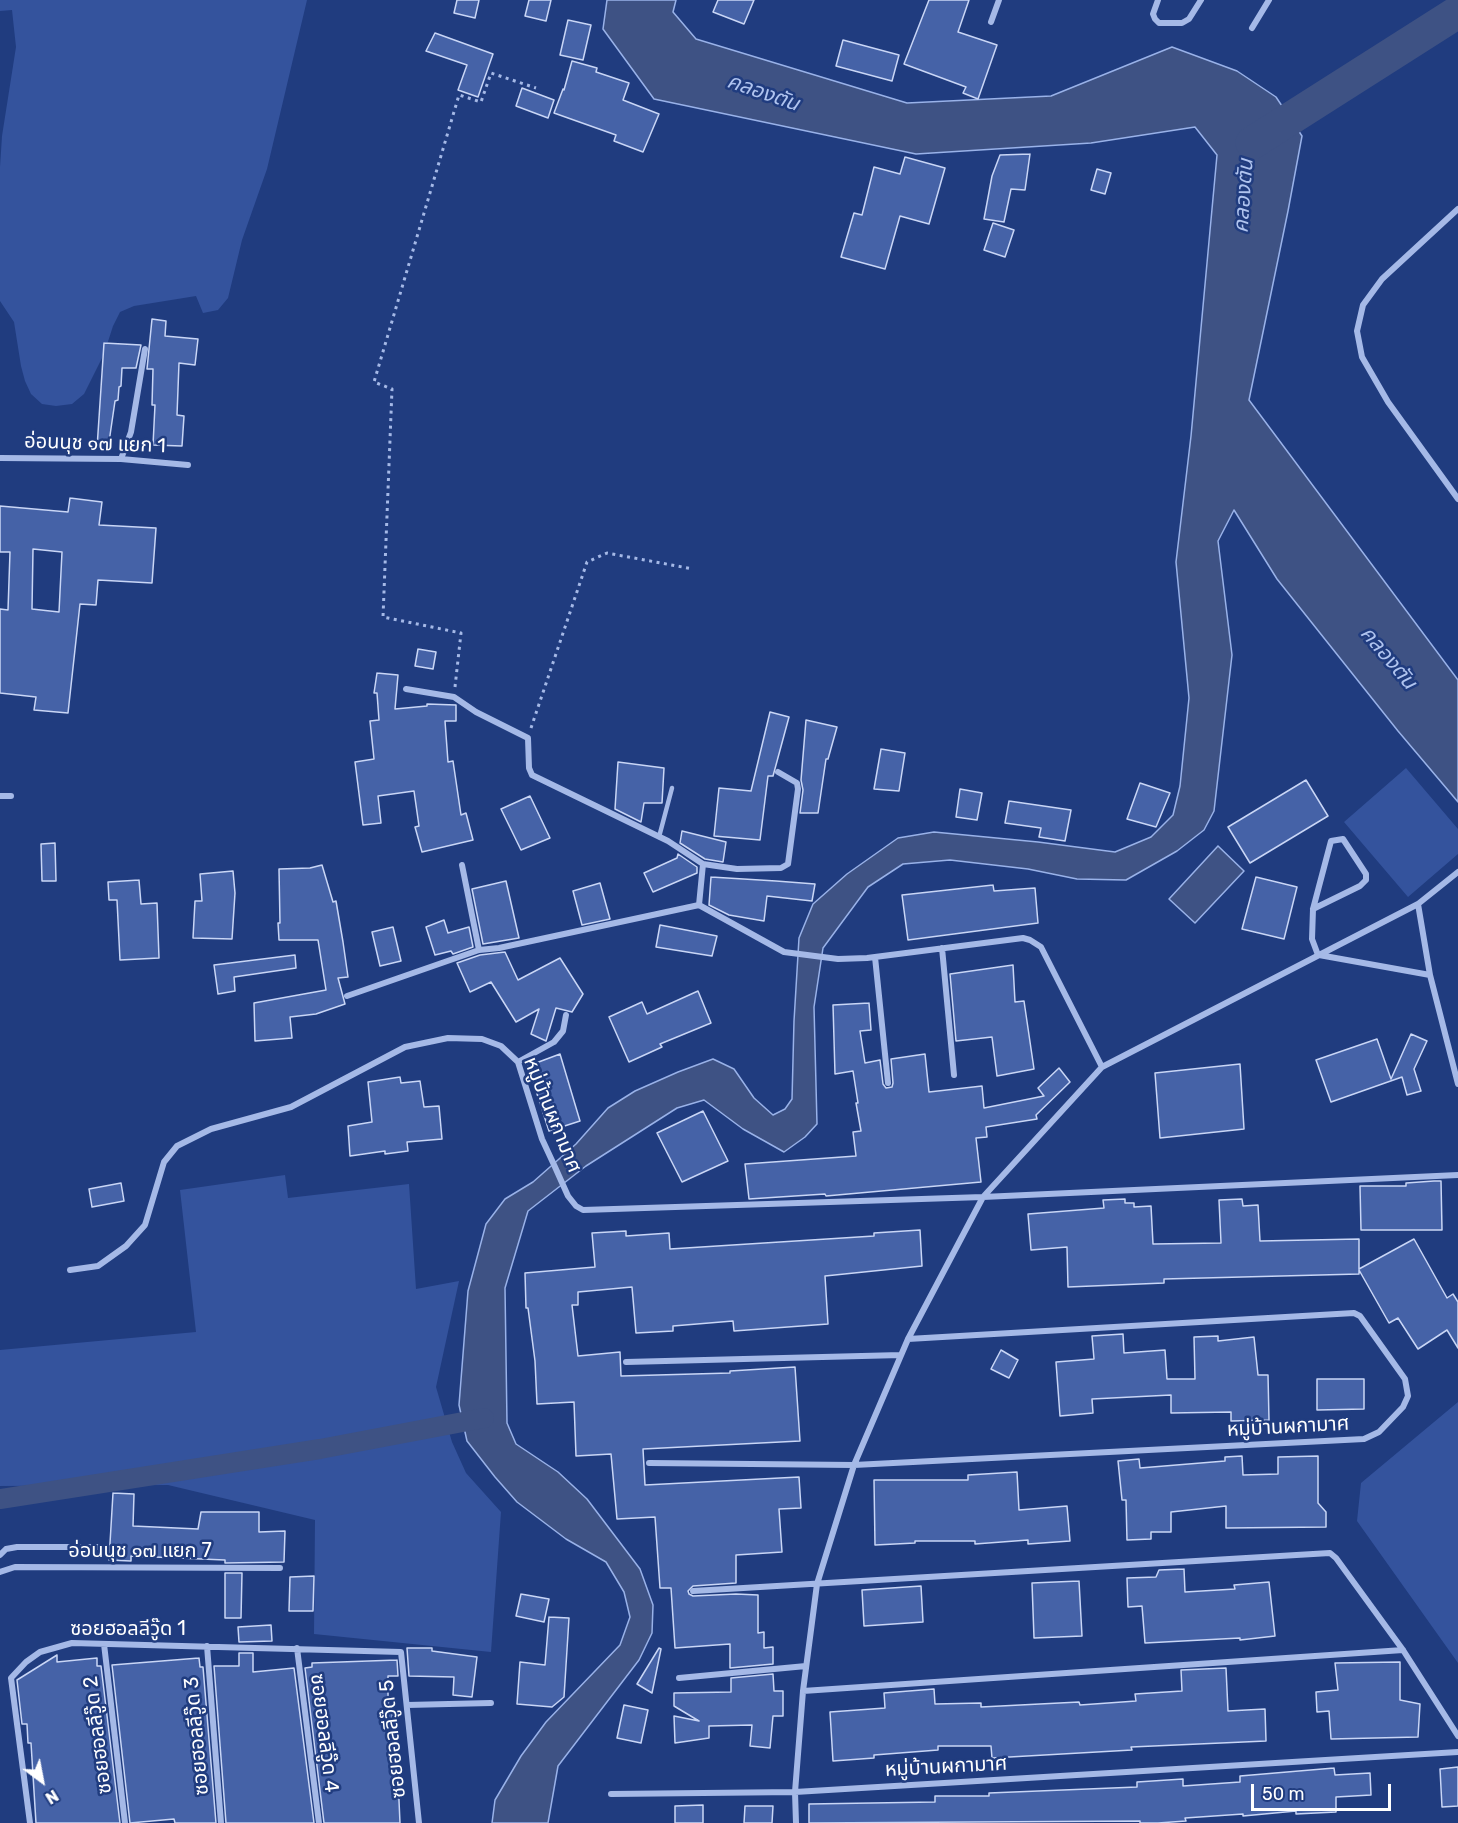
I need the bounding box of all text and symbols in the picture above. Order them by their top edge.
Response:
water label: คลองตัน [724,69,802,117]
water label: คลองตัน [1229,158,1259,234]
street label: อ่อนนุช ๑๗ แยก 1 [24,430,166,458]
water label: คลองตัน [1354,621,1422,695]
street label: หมู่บ้านผกามาศ [518,1054,586,1176]
street label: หมู่บ้านผกามาศ [1226,1412,1350,1442]
street label: อ่อนนุช ๑๗ แยก 7 [68,1539,212,1563]
street label: ซอยฮอลลีวู๊ด 1 [70,1617,186,1641]
street label: ซอยฮอลลีวู๊ด 4 [305,1672,343,1794]
street label: ซอยฮอลลีวู๊ด 2 [79,1675,117,1795]
street label: ซอยฮอลลีวู๊ด 3 [180,1676,214,1796]
street label: ซอยฮอลลีวู๊ด 5 [375,1679,411,1799]
north arrow [12,1751,72,1811]
street label: หมู่บ้านผกามาศ [884,1752,1008,1782]
scale bar [1254,1772,1394,1810]
text: 50 m [1262,1783,1305,1805]
text: N [42,1786,62,1808]

